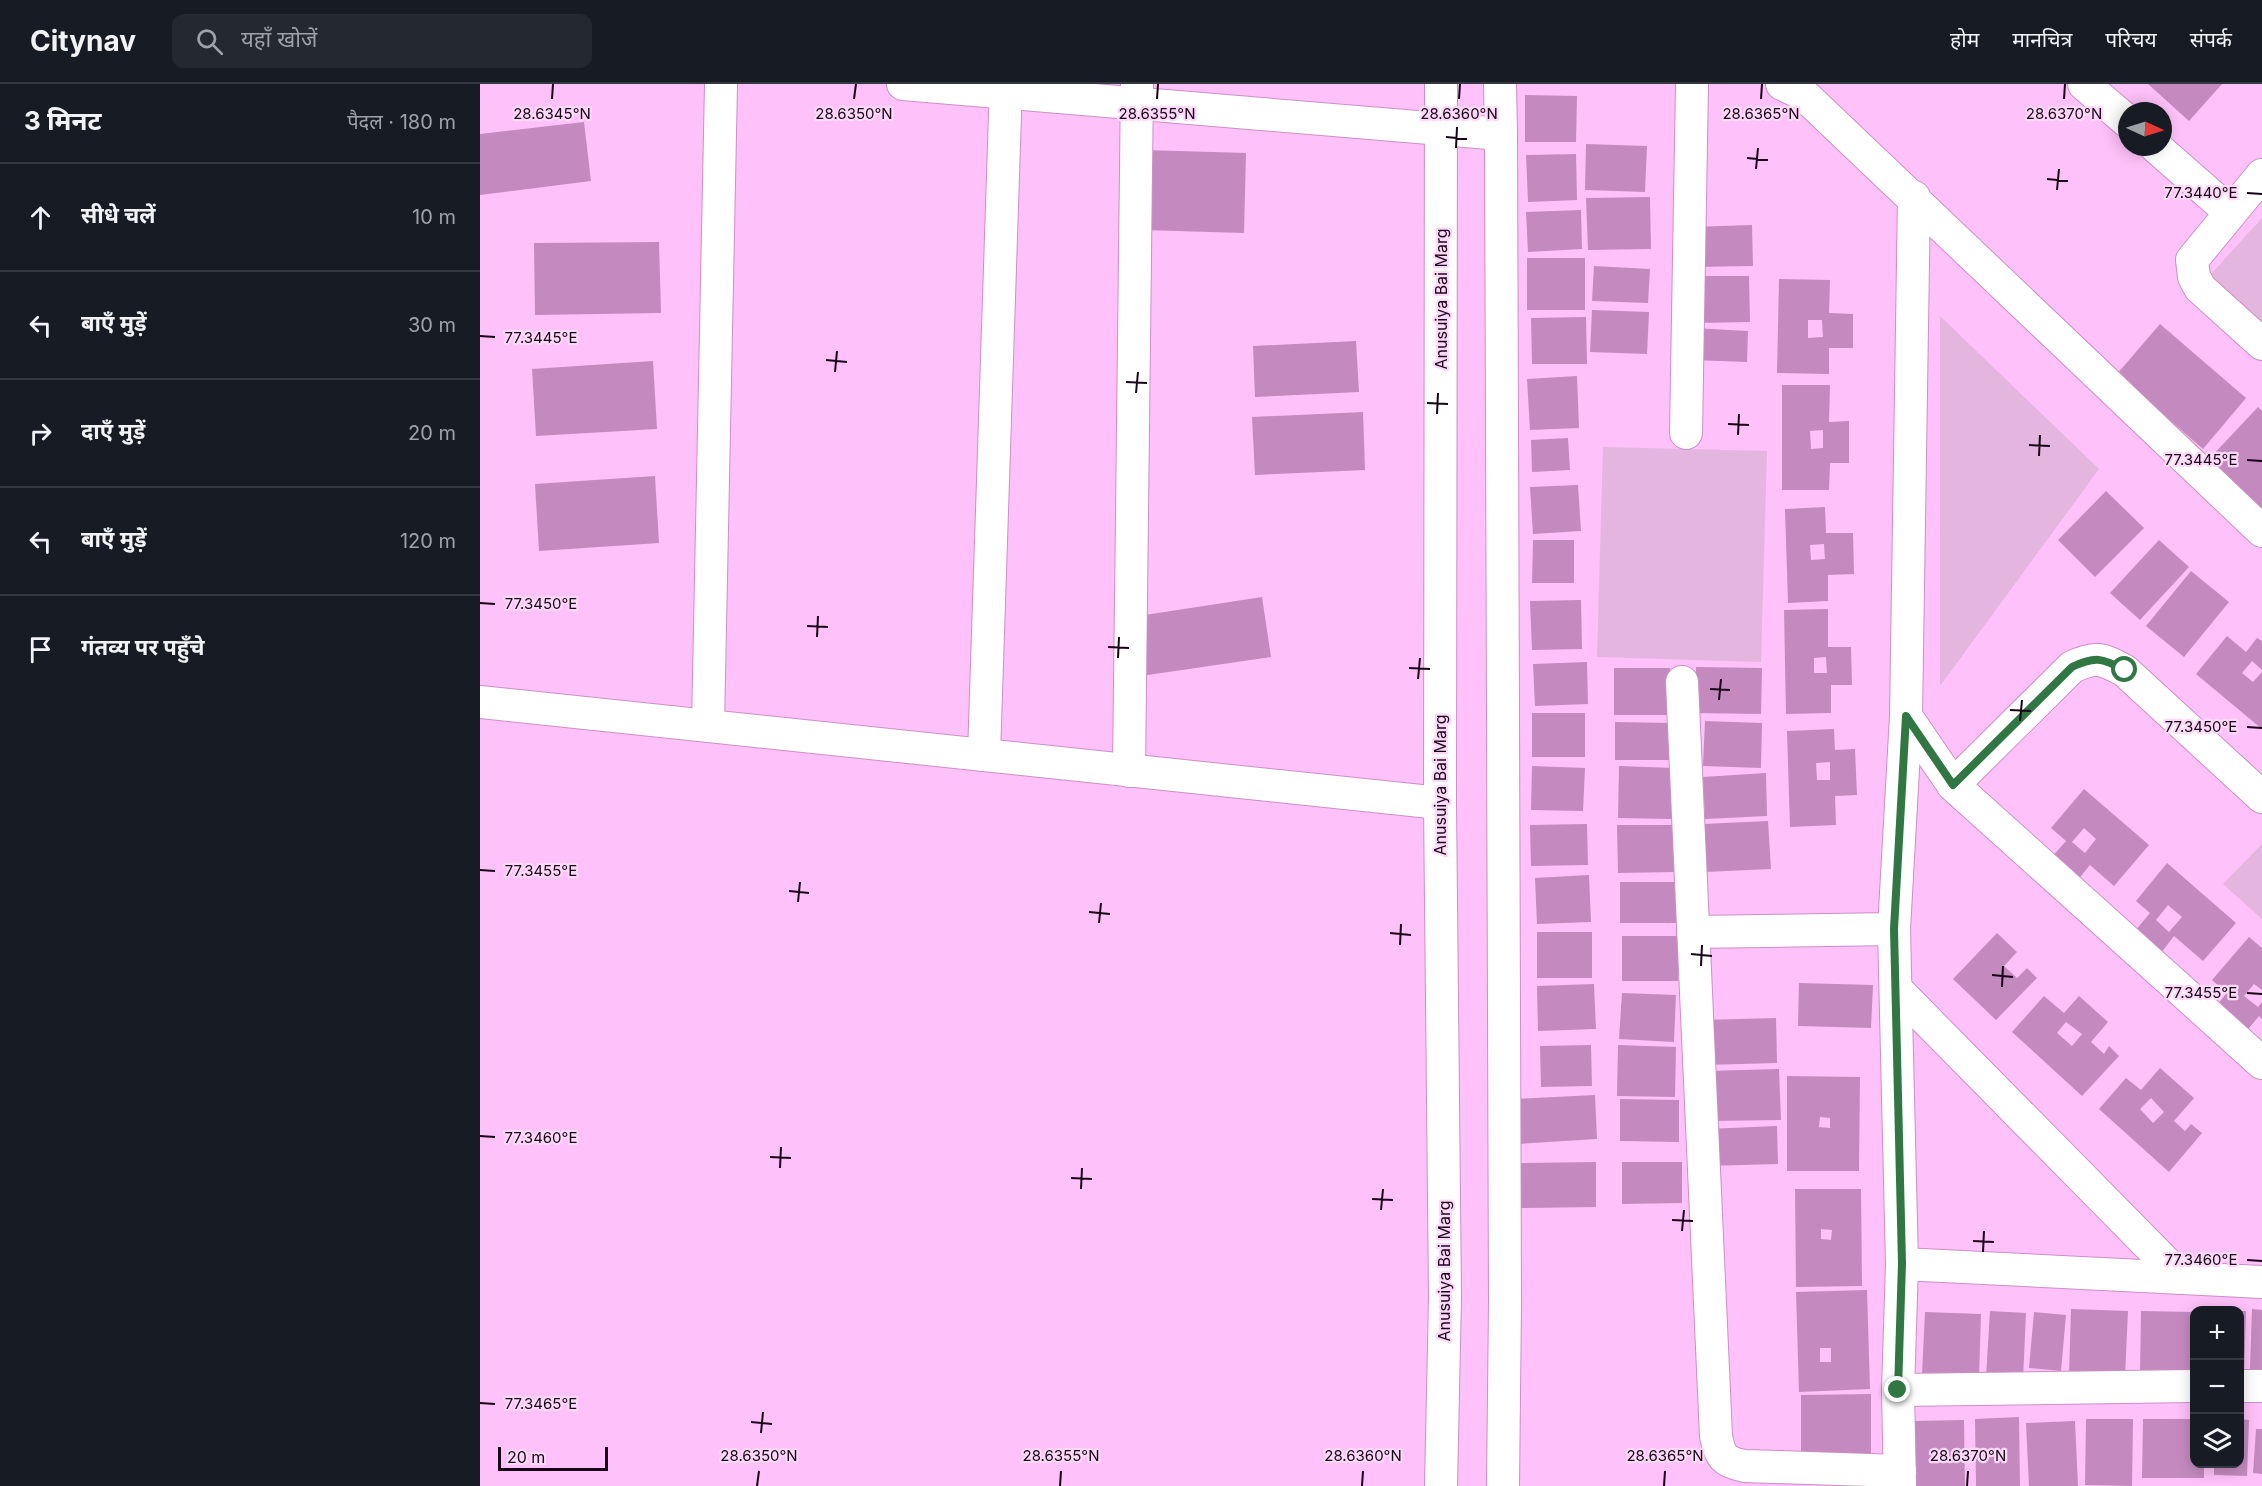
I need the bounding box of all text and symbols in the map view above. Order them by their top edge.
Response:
search box [172,14,592,68]
text: Citynav [30,24,136,58]
icon: search [193,25,226,58]
text: यहाँ खोजें [241,26,317,52]
text: होम [1950,27,1979,52]
text: मानचित्र [2012,27,2072,52]
text: परिचय [2105,27,2157,52]
text: संपर्क [2190,27,2232,52]
north arrow [2118,102,2172,156]
text: 28.6345°N [513,104,591,123]
text: 28.6350°N [815,104,893,123]
text: 28.6355°N [1119,104,1195,123]
text: 28.6360°N [1420,104,1498,123]
text: 28.6365°N [1722,104,1800,123]
text: 28.6370°N [2026,104,2102,123]
text: 3 मिनट [24,105,102,136]
text: पैदल · 180 m [347,110,456,134]
text: 77.3440°E [2164,183,2238,202]
icon: ahead [24,201,57,234]
text: सीधे चलें [81,202,156,228]
text: 10 m [412,205,456,229]
street label: Anusuiya Bai Marg [1431,229,1451,369]
icon: left [24,309,57,342]
text: बाएँ मुड़ें [81,310,147,336]
text: 30 m [408,313,456,337]
text: 77.3445°E [505,328,577,347]
icon: right [24,417,57,450]
text: दाएँ मुड़ें [81,418,145,444]
text: 20 m [408,421,456,445]
text: 77.3445°E [2165,450,2237,469]
icon: left [24,525,57,558]
text: बाएँ मुड़ें [81,526,147,552]
text: 120 m [400,529,456,553]
text: 77.3450°E [505,594,577,613]
icon: arrive [24,633,57,666]
text: गंतव्य पर पहुँचे [81,634,205,660]
route start [2111,656,2137,682]
street label: Anusuiya Bai Marg [1430,715,1450,855]
text: 77.3450°E [2165,717,2237,736]
text: 77.3455°E [505,861,577,880]
text: 77.3455°E [2165,983,2237,1002]
text: 77.3460°E [505,1128,577,1147]
street label: Anusuiya Bai Marg [1434,1201,1454,1341]
text: 77.3460°E [2165,1250,2237,1269]
map controls [2190,1306,2244,1468]
button: + [2190,1306,2244,1360]
button: − [2190,1360,2244,1414]
route end [1884,1376,1910,1402]
text: 77.3465°E [505,1394,577,1413]
button: layers [2190,1414,2244,1468]
scale bar [498,1444,608,1472]
text: 28.6350°N [720,1446,798,1465]
text: 28.6355°N [1023,1446,1099,1465]
text: 28.6360°N [1324,1446,1402,1465]
text: 28.6365°N [1626,1446,1704,1465]
text: 28.6370°N [1930,1446,2006,1465]
text: 20 m [507,1447,545,1467]

